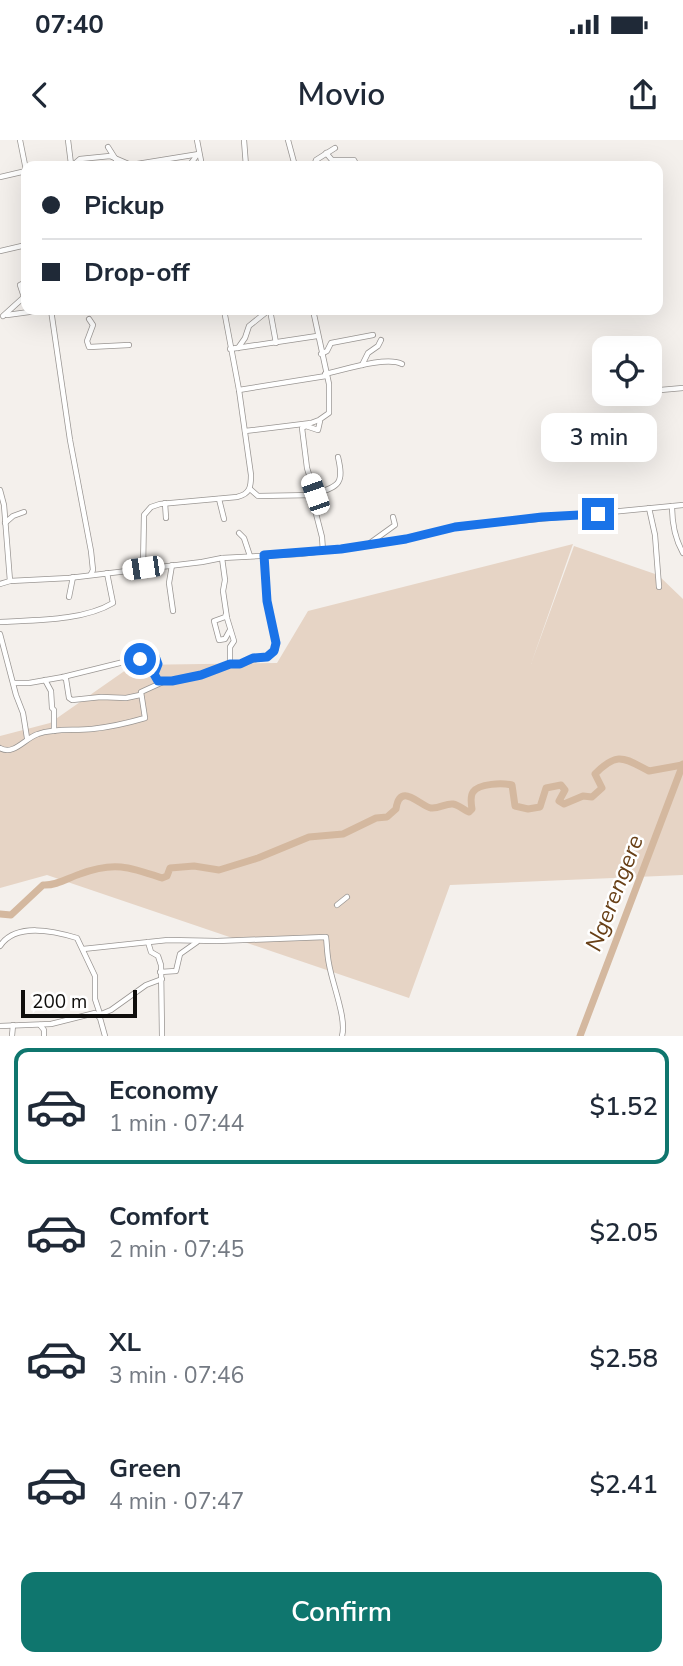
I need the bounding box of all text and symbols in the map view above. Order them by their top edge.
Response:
text: 07:40 [35,7,104,42]
text: Movio [298,73,385,116]
icon: back [21,76,59,114]
icon: share [624,76,662,114]
text: Pickup [84,188,164,223]
text: Drop-off [84,255,190,290]
map controls [592,336,662,406]
button: locate [592,336,662,406]
callout: 3 min [540,412,656,462]
text: 3 min [570,422,628,453]
car [299,471,332,517]
route end [582,498,614,530]
car [121,555,166,581]
route start [124,643,156,675]
water label: Ngerengere [578,831,651,956]
scale bar [21,987,136,1019]
text: 200 m [32,989,87,1015]
text: Economy [109,1073,218,1108]
icon: car [25,1075,88,1138]
text: $1.52 [589,1089,658,1124]
text: 1 min · 07:44 [109,1108,244,1139]
text: Comfort [109,1199,209,1234]
icon: car [25,1201,88,1264]
text: $2.05 [589,1215,658,1250]
text: 2 min · 07:45 [109,1234,244,1265]
text: XL [109,1325,141,1360]
icon: car [25,1327,88,1390]
text: $2.58 [589,1341,658,1376]
text: 3 min · 07:46 [109,1360,244,1391]
text: Green [109,1451,182,1486]
icon: car [25,1453,88,1516]
text: $2.41 [589,1467,658,1502]
text: 4 min · 07:47 [109,1486,244,1517]
button: Confirm [21,1572,662,1652]

